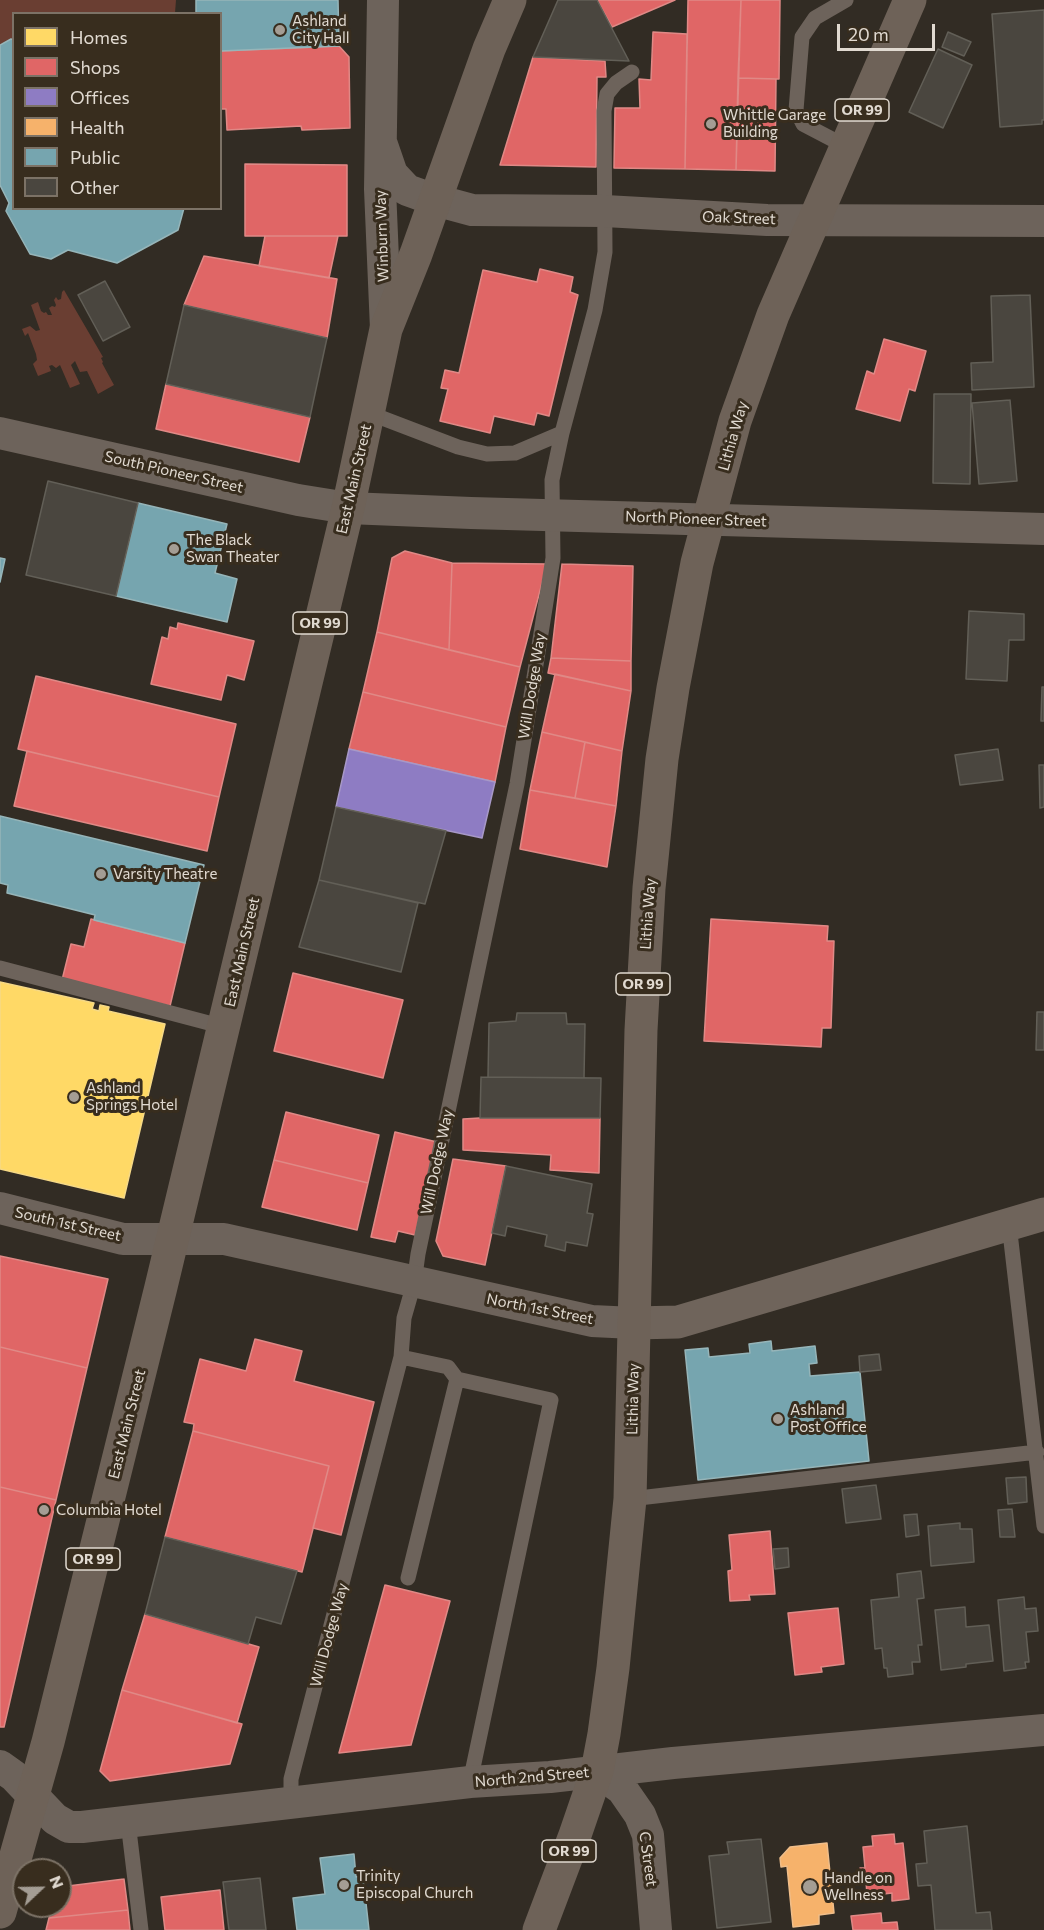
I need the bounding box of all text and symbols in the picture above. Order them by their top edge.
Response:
legend [12,12,222,210]
place label: Ashland City Hall [292,12,350,47]
scale bar [840,12,938,50]
marker: Ashland City Hall [273,23,287,37]
text: 20 m [848,23,889,45]
text: Homes [70,26,128,48]
text: Shops [70,56,120,78]
text: Offices [70,86,130,108]
road number: OR 99 [835,99,889,121]
place label: Whittle Garage Building [723,106,826,141]
text: Health [70,116,125,138]
marker: Whittle Garage Building [704,117,718,131]
text: Public [70,146,120,168]
text: Other [70,176,119,198]
street label: Winburn Way [371,190,393,282]
street label: Oak Street [702,208,776,228]
street label: Lithia Way [714,399,752,473]
street label: East Main Street [333,422,375,536]
street label: South Pioneer Street [103,447,245,497]
street label: North Pioneer Street [625,508,767,530]
place label: The Black Swan Theater [186,531,280,566]
marker: The Black Swan Theater [167,542,181,556]
road number: OR 99 [293,612,347,634]
street label: Will Dodge Way [515,632,549,740]
place label: Varsity Theatre [113,865,217,883]
marker: Varsity Theatre [94,867,108,881]
street label: Lithia Way [637,878,659,950]
street label: East Main Street [221,895,263,1009]
road number: OR 99 [616,973,670,995]
place label: Ashland Springs Hotel [86,1079,178,1114]
marker: Ashland Springs Hotel [67,1090,81,1104]
street label: Will Dodge Way [417,1108,457,1216]
street label: South 1st Street [13,1203,123,1245]
street label: North 1st Street [485,1290,595,1328]
street label: Lithia Way [623,1363,643,1435]
street label: East Main Street [105,1367,149,1481]
place label: Ashland Post Office [790,1401,867,1436]
marker: Ashland Post Office [771,1412,785,1426]
place label: Columbia Hotel [56,1501,162,1519]
marker: Columbia Hotel [37,1503,51,1517]
road number: OR 99 [66,1548,120,1570]
street label: Will Dodge Way [306,1581,352,1689]
street label: North 2nd Street [474,1763,590,1791]
street label: C Street [635,1830,661,1888]
road number: OR 99 [542,1840,596,1862]
north arrow [12,1858,72,1918]
place label: Trinity Episcopal Church [356,1867,473,1902]
place label: Handle on Wellness [824,1869,892,1904]
text: N [46,1873,68,1891]
marker: Trinity Episcopal Church [337,1878,351,1892]
marker: Handle on Wellness [801,1878,819,1896]

